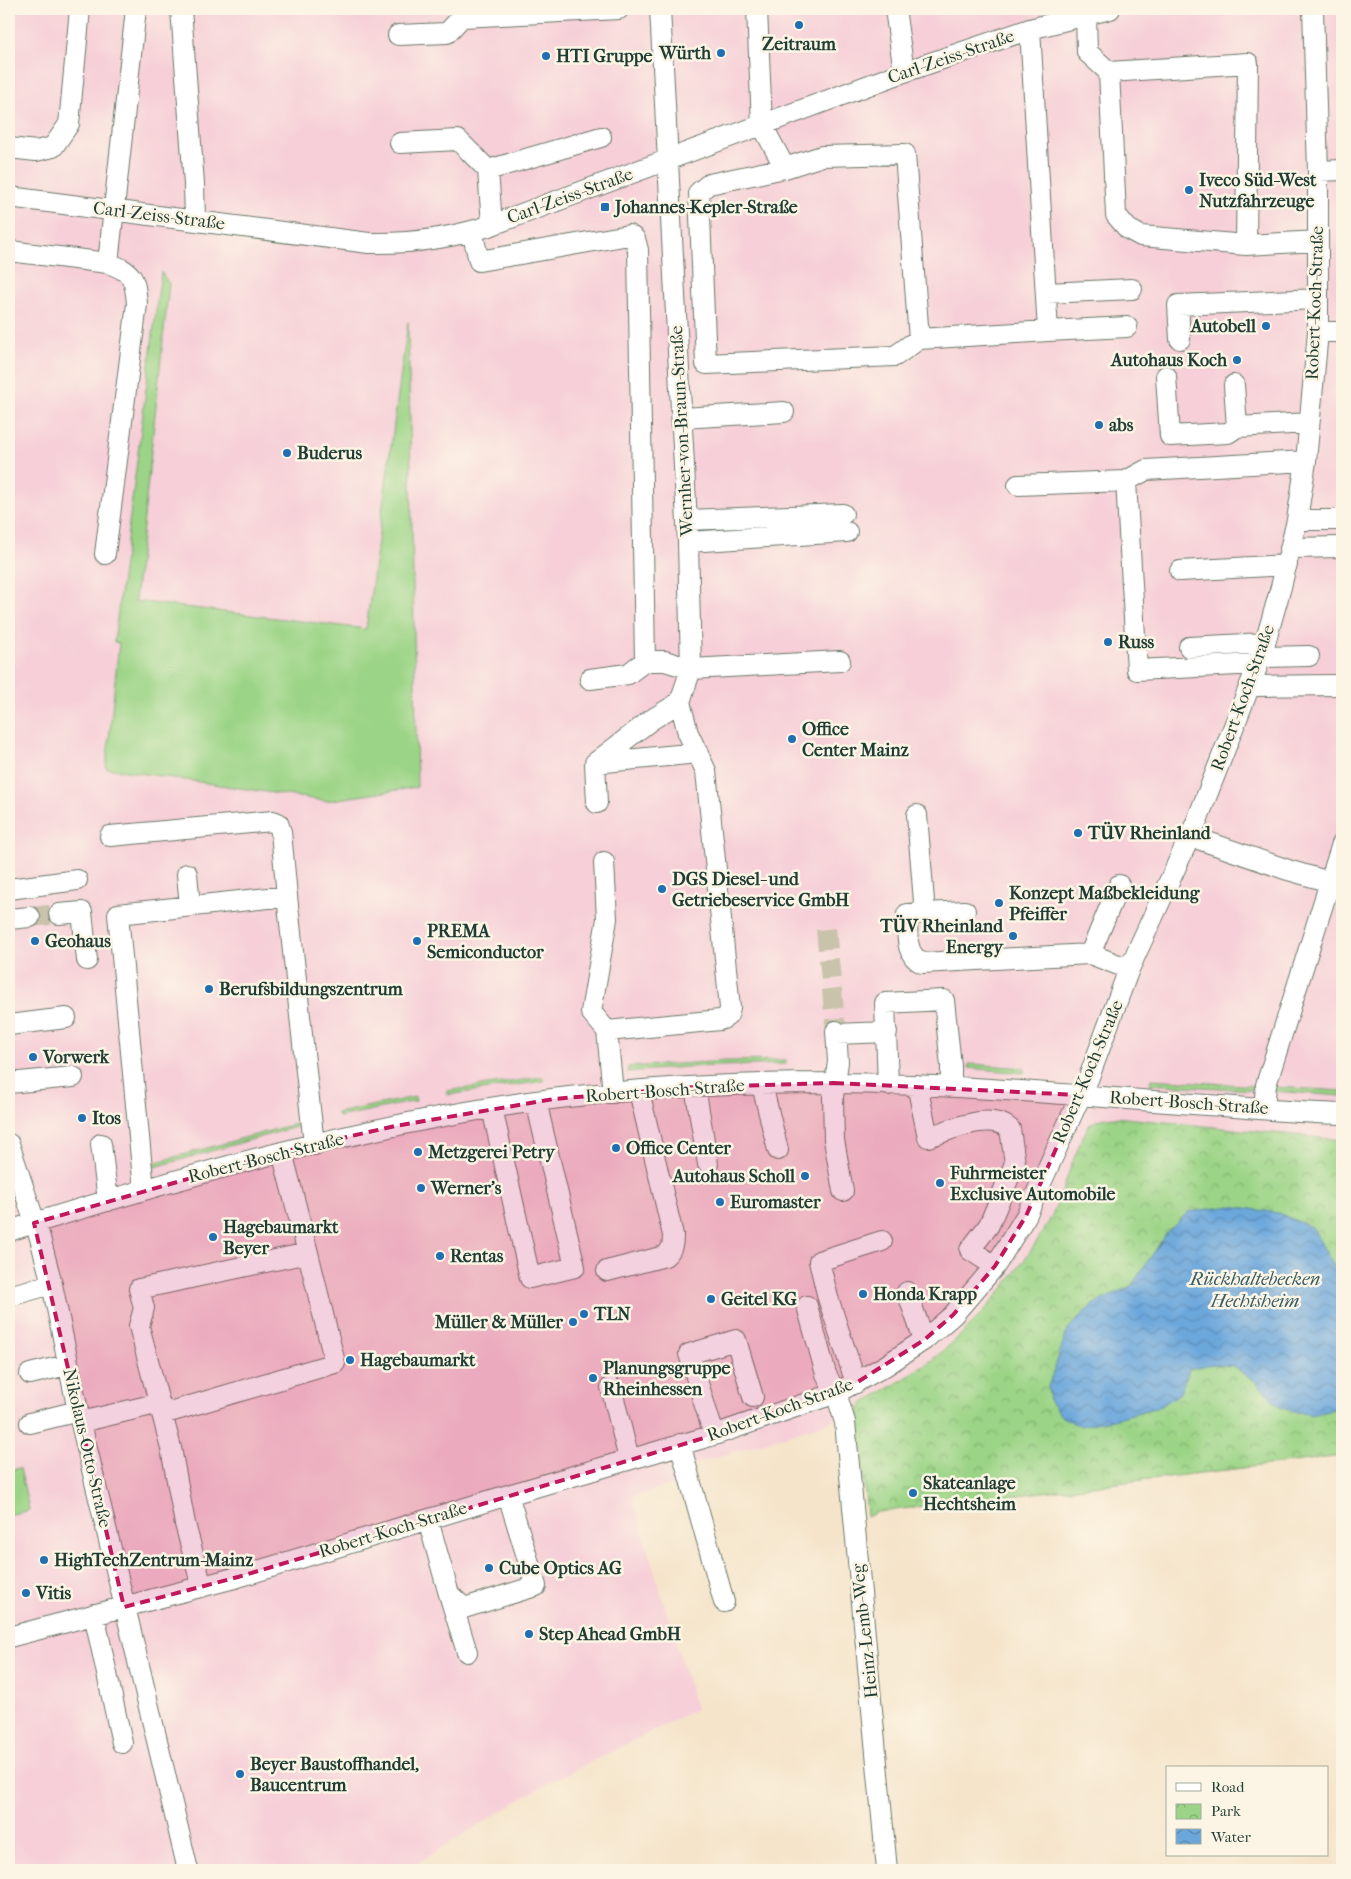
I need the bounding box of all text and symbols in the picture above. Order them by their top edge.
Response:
marker: Zeitraum [793,19,805,31]
street label: Carl-Zeiss-Straße [885,25,1017,88]
place label: Zeitraum [762,34,837,55]
place label: Würth [658,43,712,64]
place label: HTI Gruppe [556,46,652,67]
marker: Würth [715,47,727,59]
marker: HTI Gruppe [540,50,552,62]
street label: Carl-Zeiss-Straße [504,163,636,229]
place label: Iveco Süd-West Nutzfahrzeuge [1199,170,1317,212]
marker: Iveco Süd-West Nutzfahrzeuge [1183,184,1195,196]
place label: Johannes-Kepler-Straße [613,197,798,218]
street label: Carl-Zeiss-Straße [92,198,226,235]
marker: Johannes-Kepler-Straße [599,201,611,213]
street label: Robert-Koch-Straße [1302,226,1328,380]
place label: Autobell [1190,316,1257,337]
marker: Autobell [1260,320,1272,332]
street label: Wernher-von-Braun-Straße [666,325,698,538]
place label: Autohaus Koch [1110,350,1228,371]
marker: Autohaus Koch [1231,354,1243,366]
place label: abs [1109,415,1134,436]
marker: abs [1093,419,1105,431]
place label: Buderus [297,443,362,464]
marker: Buderus [281,447,293,459]
street label: Robert-Koch-Straße [1207,622,1279,774]
place label: Russ [1118,632,1155,653]
marker: Russ [1102,636,1114,648]
place label: Office Center Mainz [802,719,909,761]
marker: Office Center Mainz [786,733,798,745]
place label: TÜV Rheinland [1087,821,1212,844]
marker: TÜV Rheinland [1072,827,1084,839]
place label: DGS Diesel- und Getriebeservice GmbH [672,869,850,911]
marker: DGS Diesel- und Getriebeservice GmbH [656,883,668,895]
place label: Konzept Maßbekleidung Pfeiffer [1009,883,1201,925]
marker: Konzept Maßbekleidung Pfeiffer [993,897,1005,909]
place label: TÜV Rheinland Energy [879,914,1004,958]
place label: PREMA Semiconductor [427,921,544,963]
marker: TÜV Rheinland Energy [1007,930,1019,942]
place label: Geohaus [45,931,111,952]
marker: Geohaus [29,935,41,947]
marker: PREMA Semiconductor [411,935,423,947]
place label: Berufsbildungszentrum [219,979,404,1000]
marker: Berufsbildungszentrum [203,983,215,995]
street label: Robert-Koch-Straße [1048,997,1128,1147]
place label: Vorwerk [42,1047,110,1068]
marker: Vorwerk [27,1051,39,1063]
street label: Robert-Bosch-Straße [585,1075,745,1107]
street label: Robert-Bosch-Straße [1109,1087,1269,1119]
place label: Itos [92,1108,121,1129]
marker: Itos [76,1112,88,1124]
street label: Robert-Bosch-Straße [186,1128,346,1188]
place label: Office Center [626,1138,731,1159]
place label: Metzgerei Petry [427,1142,556,1163]
marker: Office Center [610,1142,622,1154]
marker: Metzgerei Petry [412,1146,424,1158]
place label: Fuhrmeister Exclusive Automobile [949,1163,1116,1205]
place label: Autohaus Scholl [672,1166,796,1187]
marker: Autohaus Scholl [799,1170,811,1182]
marker: Fuhrmeister Exclusive Automobile [934,1177,946,1189]
place label: Werner's [430,1178,502,1199]
marker: Werner's [415,1182,427,1194]
place label: Euromaster [730,1192,821,1213]
marker: Euromaster [714,1196,726,1208]
place label: Hagebaumarkt Beyer [223,1217,339,1259]
marker: Hagebaumarkt Beyer [207,1231,219,1243]
place label: Rentas [450,1246,504,1267]
marker: Rentas [434,1250,446,1262]
water label: Rückhaltebecken Hechtsheim [1188,1268,1320,1312]
place label: Honda Krapp [873,1284,977,1305]
marker: Honda Krapp [857,1288,869,1300]
place label: Geitel KG [721,1289,797,1310]
marker: Geitel KG [705,1293,717,1305]
place label: TLN [593,1304,631,1325]
marker: TLN [578,1308,590,1320]
place label: Müller & Müller [434,1312,563,1333]
marker: Müller & Müller [567,1316,579,1328]
place label: Hagebaumarkt [360,1350,476,1371]
marker: Hagebaumarkt [344,1354,356,1366]
place label: Planungsgruppe Rheinhessen [603,1358,730,1400]
street label: Nikolaus-Otto-Straße [58,1366,116,1530]
marker: Planungsgruppe Rheinhessen [587,1372,599,1384]
street label: Robert-Koch-Straße [704,1374,856,1446]
place label: Skateanlage Hechtsheim [923,1473,1017,1515]
marker: Skateanlage Hechtsheim [907,1487,919,1499]
street label: Robert-Koch-Straße [316,1497,470,1563]
place label: HighTechZentrum-Mainz [54,1550,253,1571]
marker: HighTechZentrum-Mainz [38,1554,50,1566]
place label: Cube Optics AG [499,1558,622,1579]
marker: Cube Optics AG [483,1562,495,1574]
street label: Heinz-Lemb-Weg [847,1562,883,1699]
place label: Vitis [35,1583,72,1604]
marker: Vitis [20,1587,32,1599]
place label: Step Ahead GmbH [539,1624,682,1645]
marker: Step Ahead GmbH [523,1628,535,1640]
place label: Beyer Baustoffhandel, Baucentrum [250,1754,419,1796]
legend [1166,1766,1328,1856]
marker: Beyer Baustoffhandel, Baucentrum [234,1768,246,1780]
text: Road [1211,1778,1245,1796]
text: Park [1211,1802,1241,1820]
text: Water [1210,1828,1251,1846]

